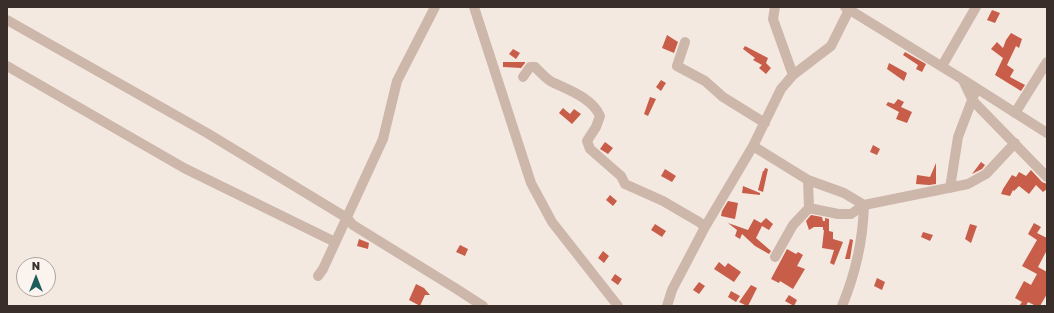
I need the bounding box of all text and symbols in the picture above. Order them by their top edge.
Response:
north arrow [16,257,56,297]
text: N [32,259,40,272]

